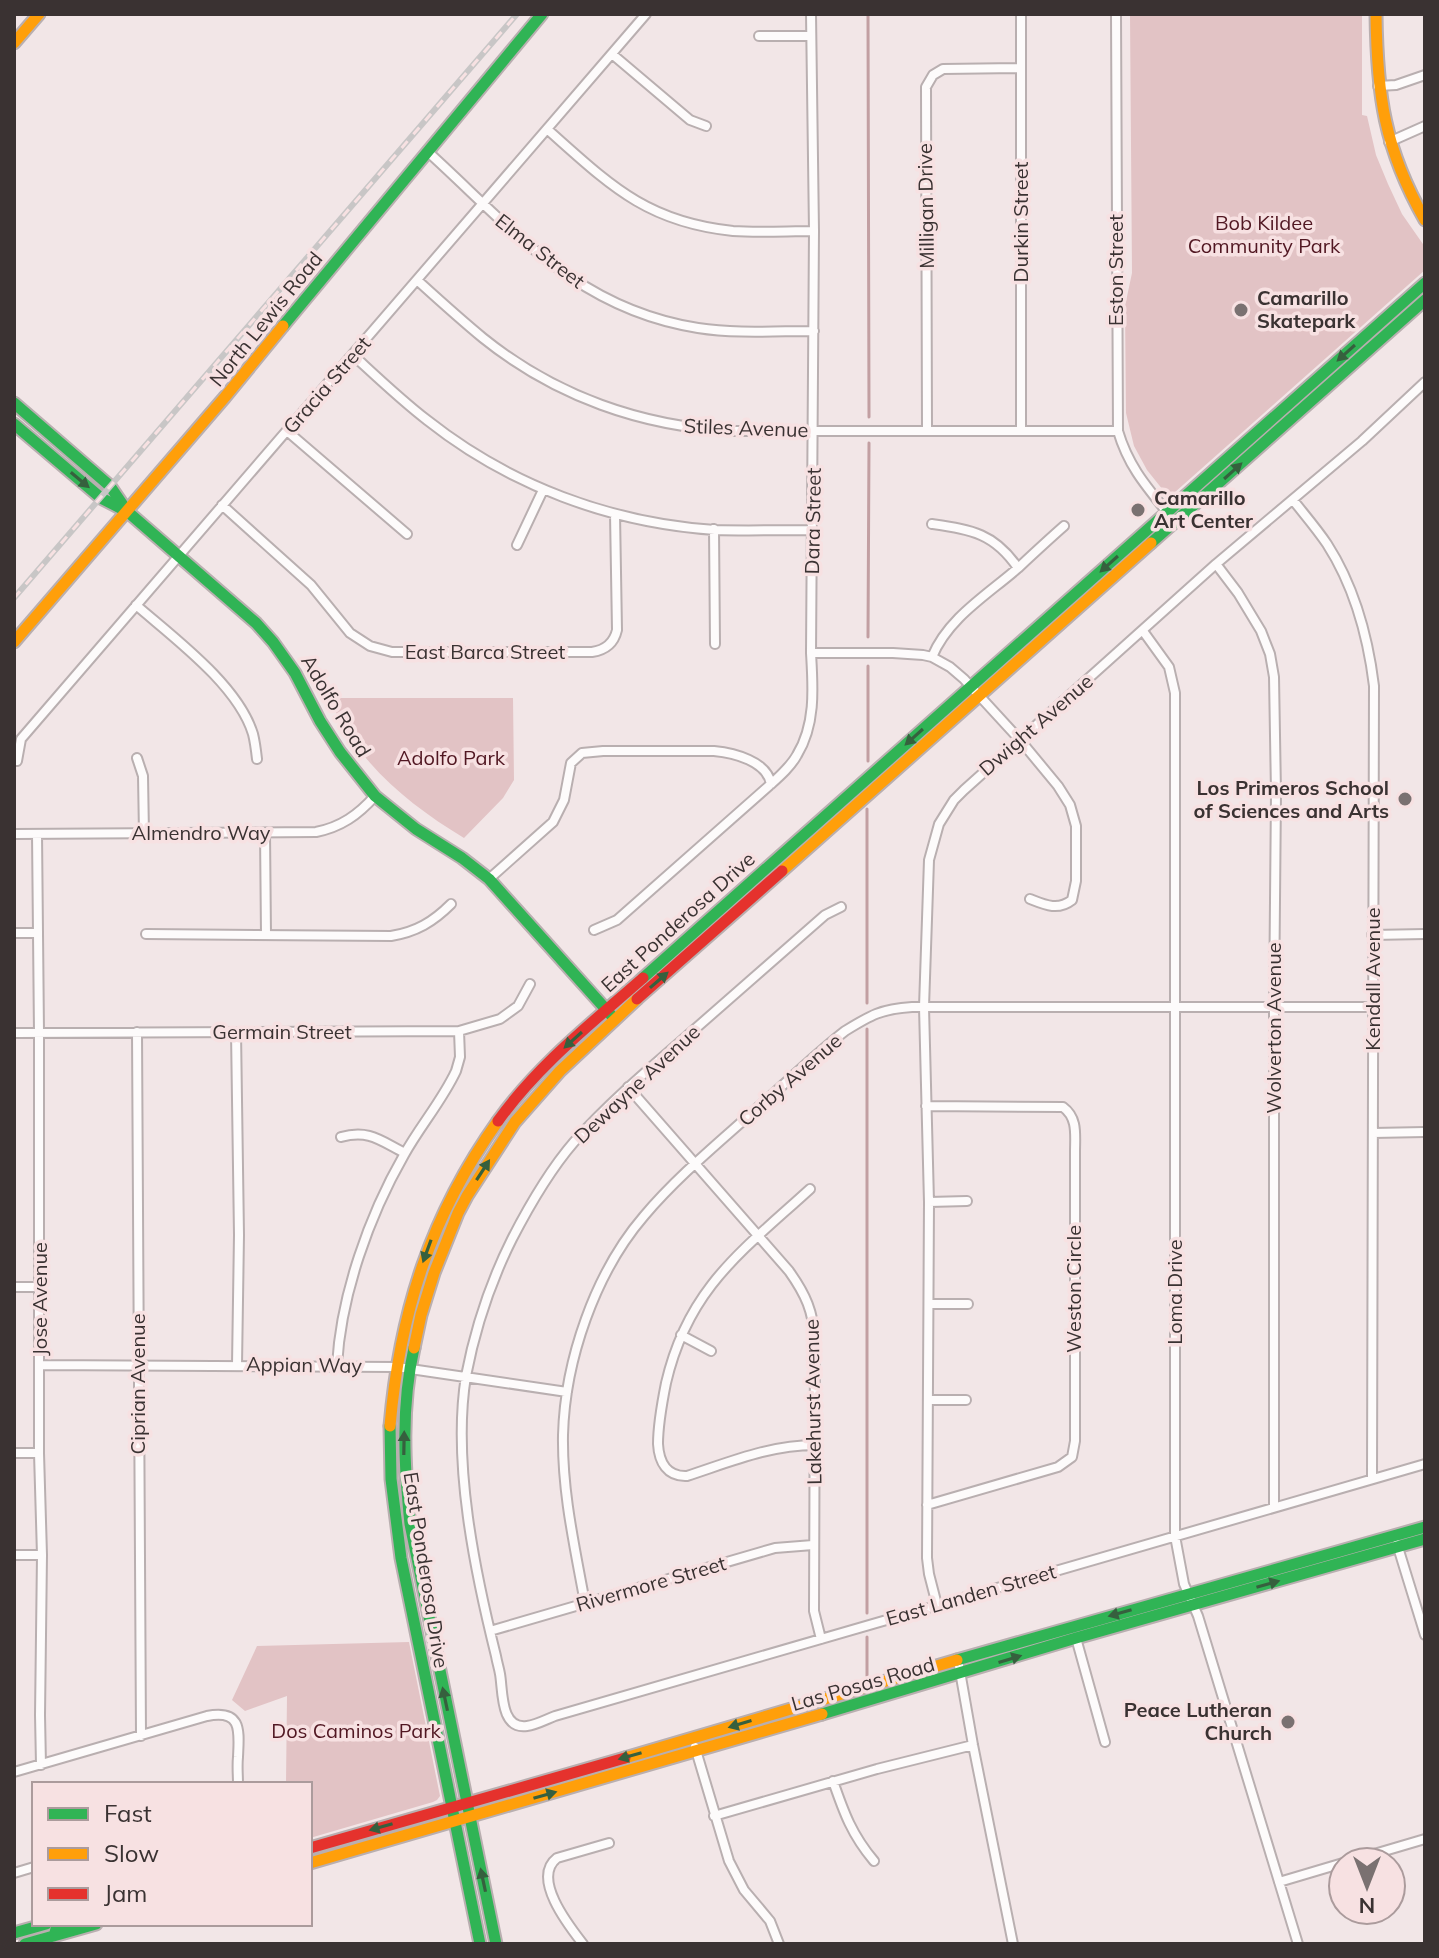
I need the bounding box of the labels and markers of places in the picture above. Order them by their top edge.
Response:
place label: Camarillo Skatepark [1257,285,1356,333]
marker: Camarillo Skatepark [1232,301,1250,319]
place label: Camarillo Art Center [1154,485,1253,533]
marker: Camarillo Art Center [1129,501,1147,519]
place label: Los Primeros School of Sciences and Arts [1194,775,1389,823]
marker: Los Primeros School of Sciences and Arts [1396,790,1414,808]
place label: Peace Lutheran Church [1124,1697,1272,1745]
marker: Peace Lutheran Church [1279,1713,1297,1731]

